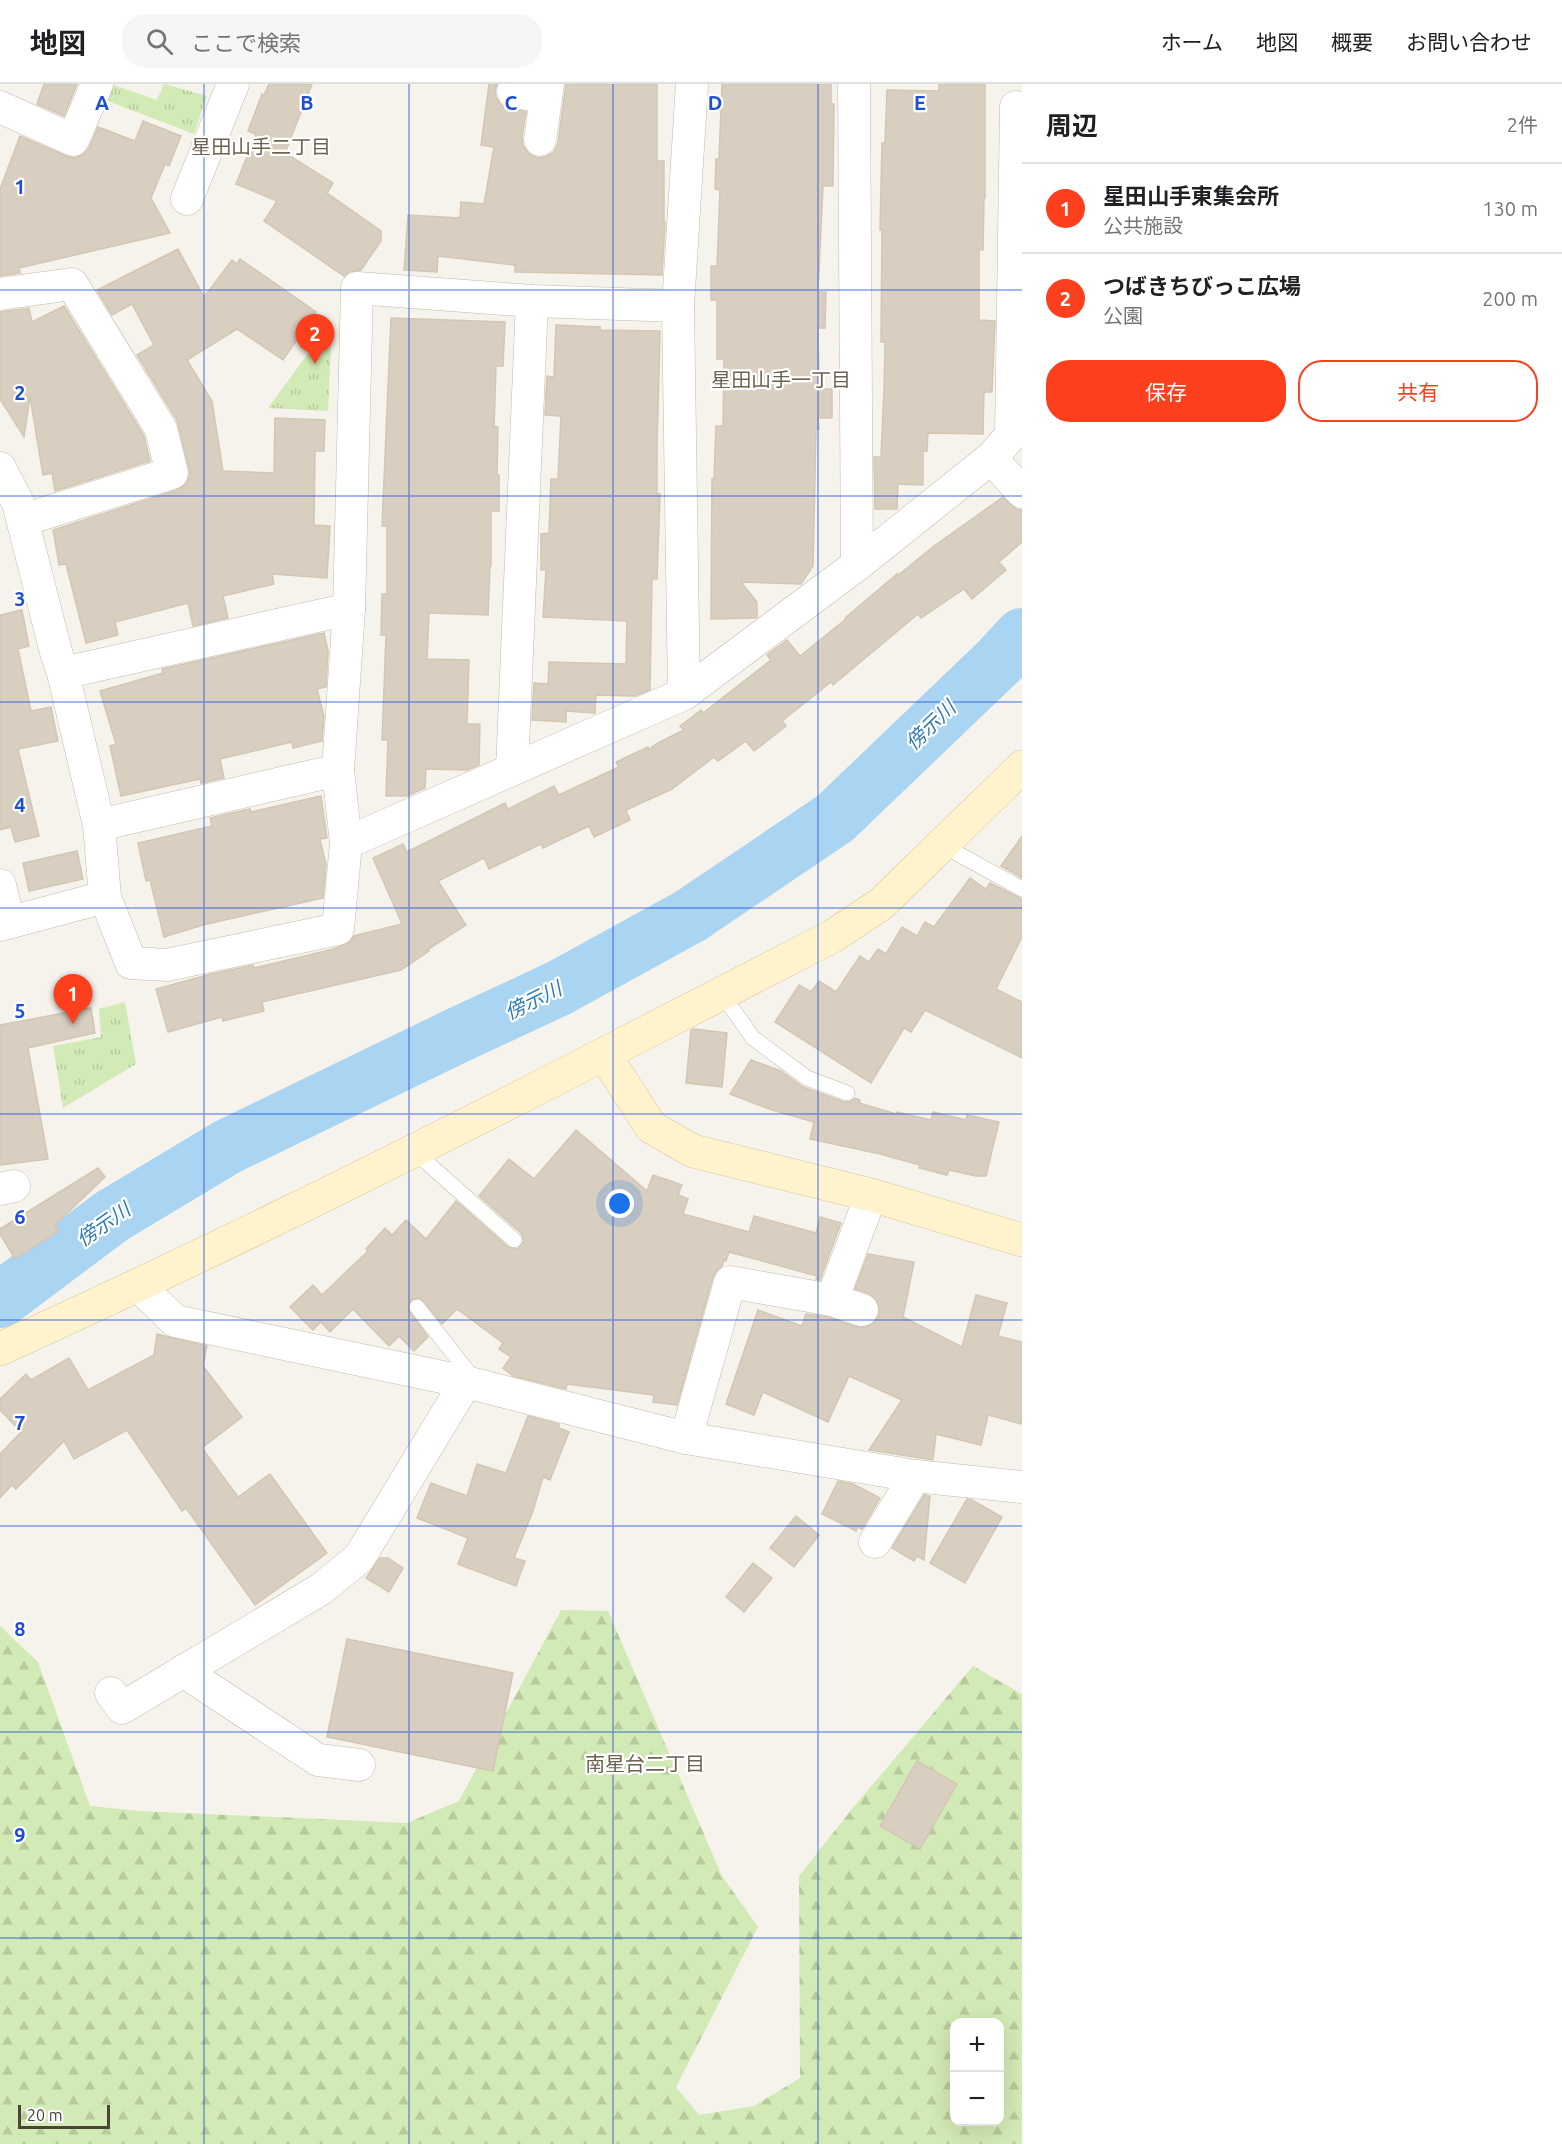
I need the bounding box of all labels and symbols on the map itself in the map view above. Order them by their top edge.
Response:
text: A [95,91,109,114]
text: B [300,91,314,114]
text: C [505,91,518,114]
text: D [708,91,722,114]
text: E [914,91,926,114]
district label: 星田山手二丁目 [191,135,331,158]
text: 1 [14,175,26,198]
pin: 2 [296,314,334,364]
district label: 星田山手一丁目 [711,368,851,391]
text: 2 [14,381,26,404]
text: 3 [14,587,26,610]
water label: 傍示川 [900,694,961,754]
text: 4 [14,793,26,816]
pin: 1 [54,974,92,1024]
water label: 傍示川 [501,976,567,1023]
text: 5 [14,999,26,1022]
your location [605,1189,634,1218]
water label: 傍示川 [72,1196,136,1251]
text: 6 [14,1205,26,1228]
text: 7 [14,1411,26,1434]
text: 8 [14,1617,26,1640]
district label: 南星台二丁目 [585,1752,705,1775]
text: 9 [14,1823,26,1846]
scale bar [18,2102,110,2130]

